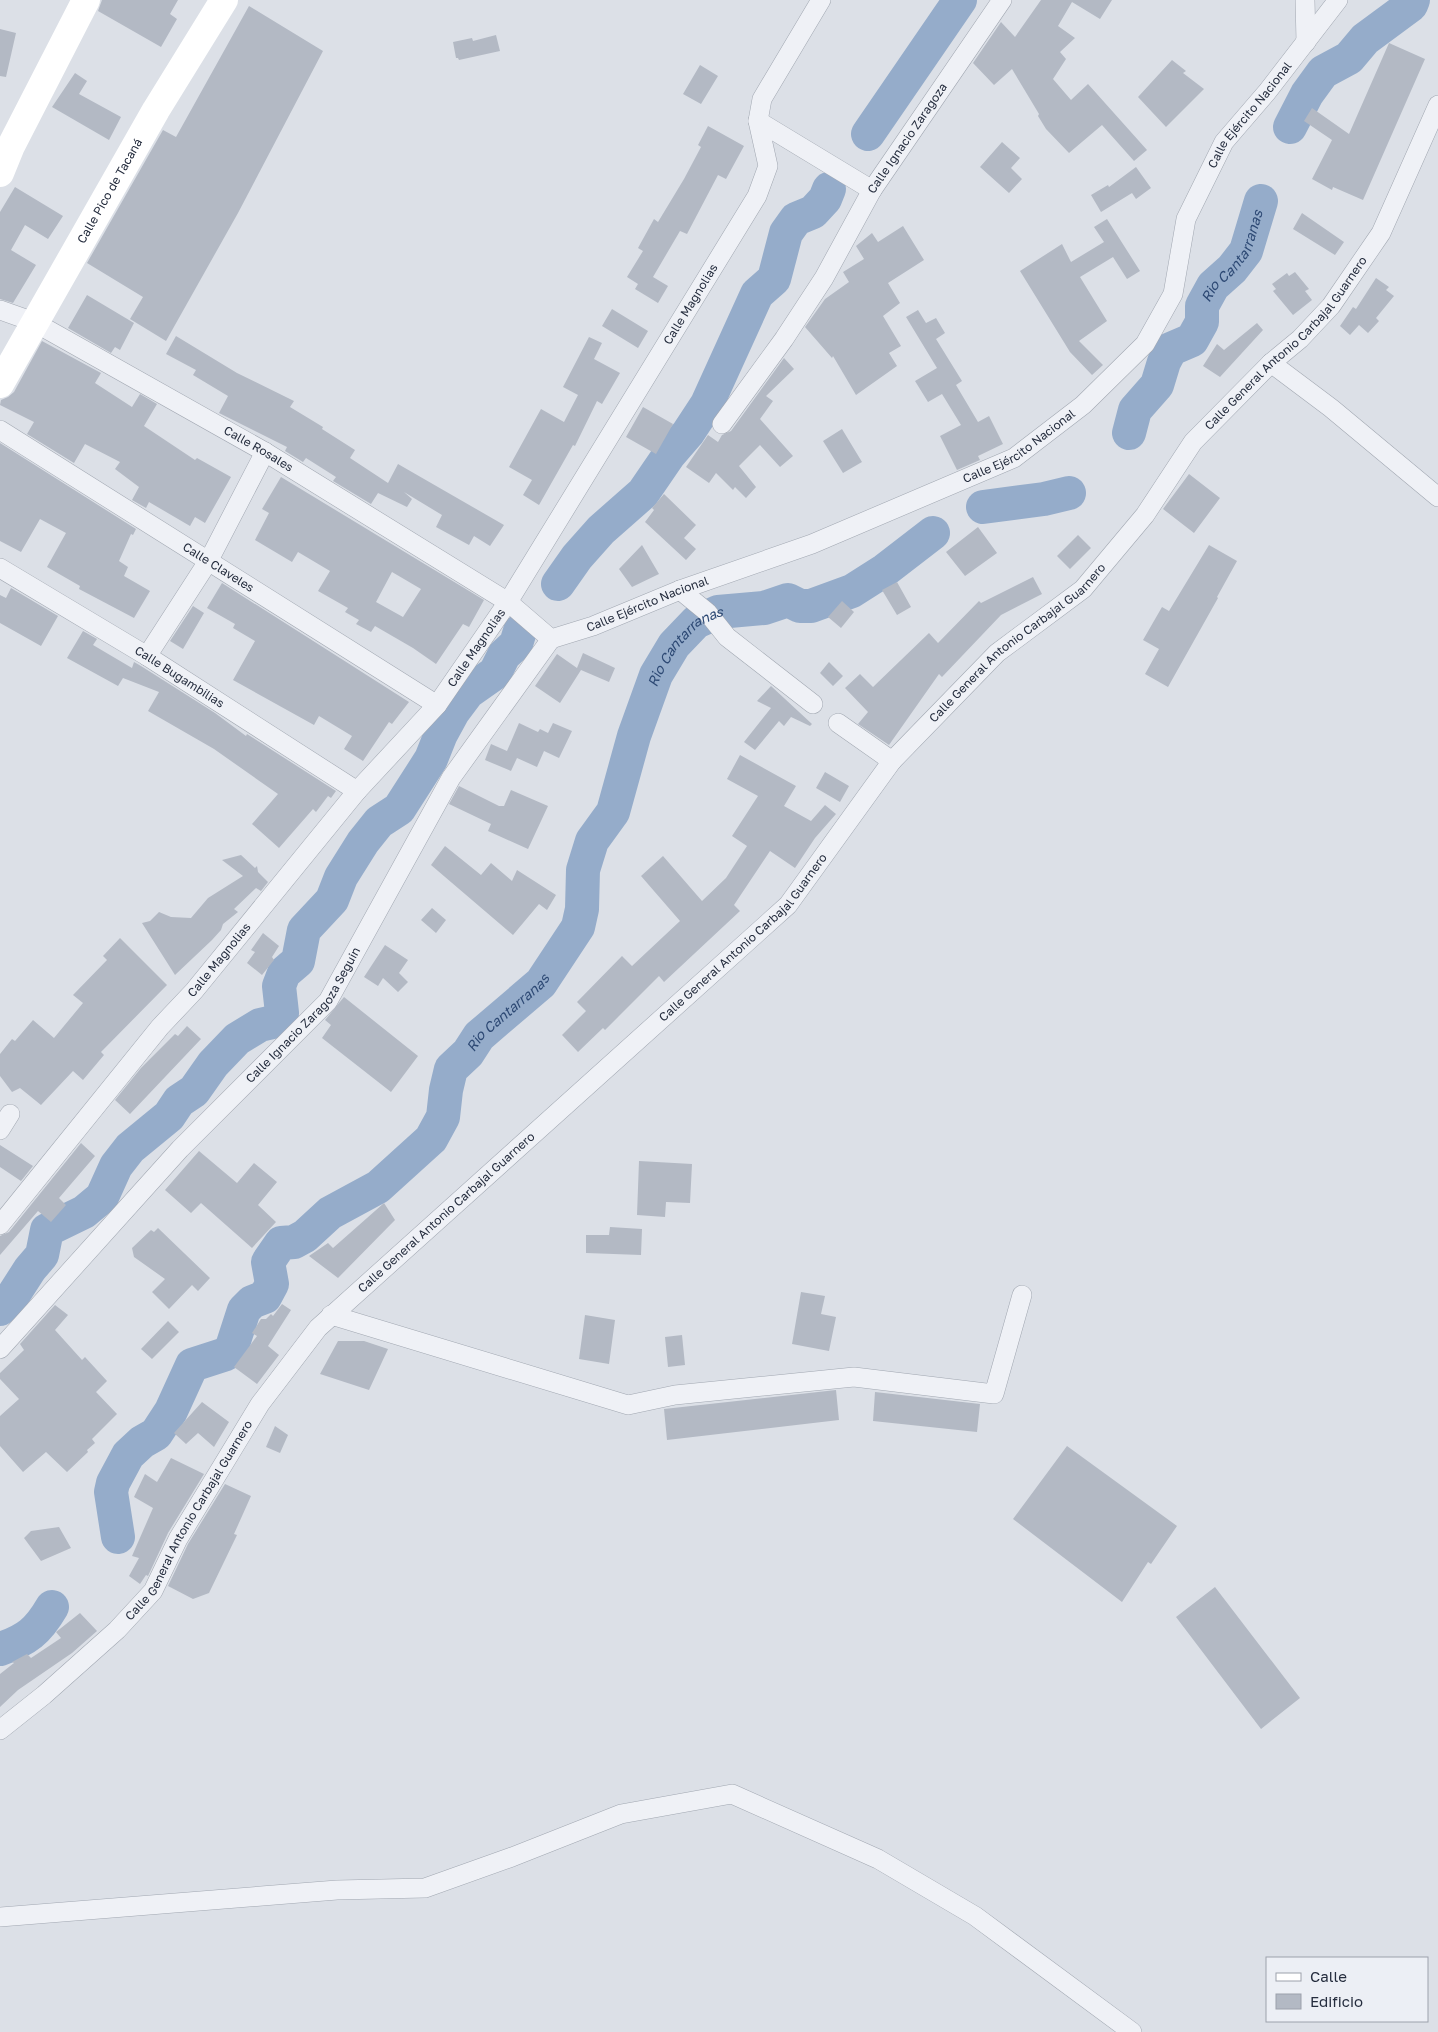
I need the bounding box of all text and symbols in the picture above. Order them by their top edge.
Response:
street label: Calle Ejército Nacional [1204,58,1295,170]
street label: Calle Ignacio Zaragoza [864,80,950,196]
street label: Calle Pico de Tacaná [74,136,145,246]
water label: Rio Cantarranas [1197,207,1266,305]
street label: Calle General Antonio Carbajal Guarnero [1201,253,1370,433]
street label: Calle Magnolias [660,261,721,347]
street label: Calle Ejército Nacional [960,406,1078,486]
street label: Calle Rosales [221,422,296,475]
street label: Calle Claveles [180,539,257,595]
street label: Calle General Antonio Carbajal Guarnero [926,560,1108,725]
street label: Calle Ejército Nacional [584,573,710,635]
water label: Rio Cantarranas [644,603,724,689]
street label: Calle Magnolias [444,605,508,690]
street label: Calle Bugambilias [132,642,227,711]
street label: Calle General Antonio Carbajal Guarnero [656,850,830,1025]
street label: Calle Magnolias [184,919,254,1000]
street label: Calle Ignacio Zaragoza Seguin [242,944,363,1086]
water label: Rio Cantarranas [462,970,553,1054]
street label: Calle General Antonio Carbajal Guarnero [355,1129,538,1295]
street label: Calle General Antonio Carbajal Guarnero [122,1417,255,1623]
legend [1266,1957,1428,2022]
text: Calle [1310,1967,1347,1985]
text: Edificio [1310,1992,1363,2010]

